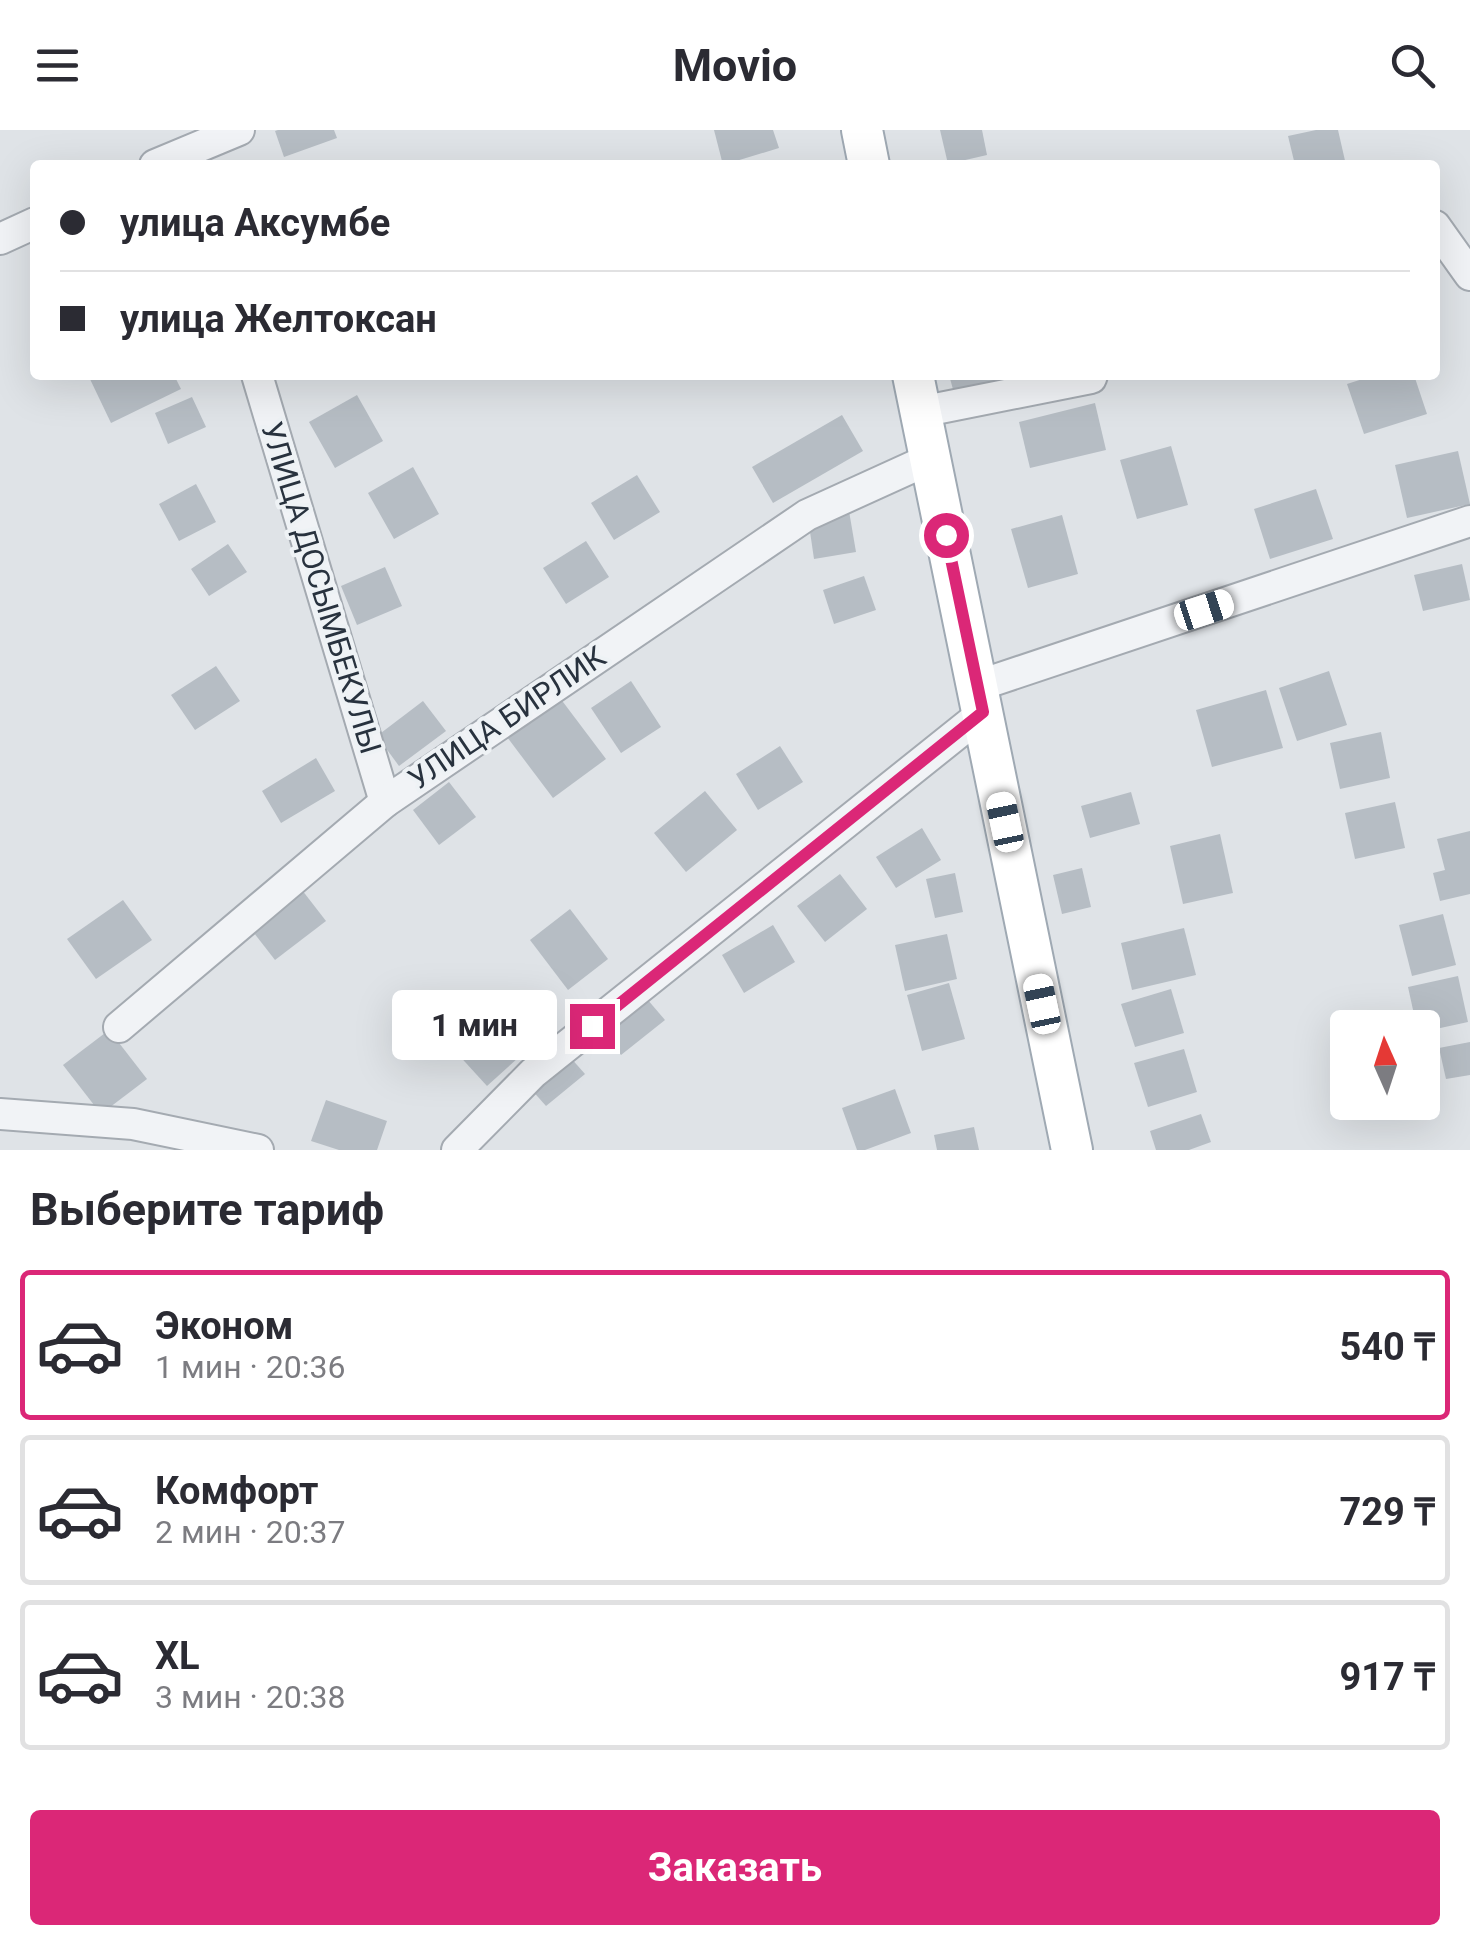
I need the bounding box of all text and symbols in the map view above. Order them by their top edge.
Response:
icon: menu [30,38,85,93]
icon: search [1385,38,1440,93]
text: Movio [673,39,797,92]
text: улица Аксумбе [120,201,390,245]
text: улица Желтоксан [120,297,437,341]
street label: УЛИЦА ДОСЫМБЕКУЛЫ [254,418,389,758]
route start [924,513,969,558]
car [1171,586,1237,634]
street label: УЛИЦА БИРЛИК [401,638,613,796]
car [984,790,1026,854]
car [1021,972,1063,1036]
callout: 1 мин [392,991,557,1061]
route end [570,1004,615,1049]
text: 1 мин [431,1006,518,1044]
north arrow [1330,1010,1440,1120]
map controls [1330,1010,1440,1120]
text: Выберите тариф [30,1183,384,1236]
icon: car [35,1300,125,1390]
text: Эконом [155,1304,293,1348]
text: 540 ₸ [1339,1325,1435,1369]
text: 1 мин · 20:36 [155,1348,346,1386]
icon: car [35,1465,125,1555]
text: Комфорт [155,1469,318,1513]
text: 729 ₸ [1339,1490,1435,1534]
text: 2 мин · 20:37 [155,1513,346,1551]
icon: car [35,1630,125,1720]
text: XL [155,1634,200,1678]
text: 917 ₸ [1339,1655,1435,1699]
text: 3 мин · 20:38 [155,1678,346,1716]
button: Заказать [30,1810,1440,1925]

